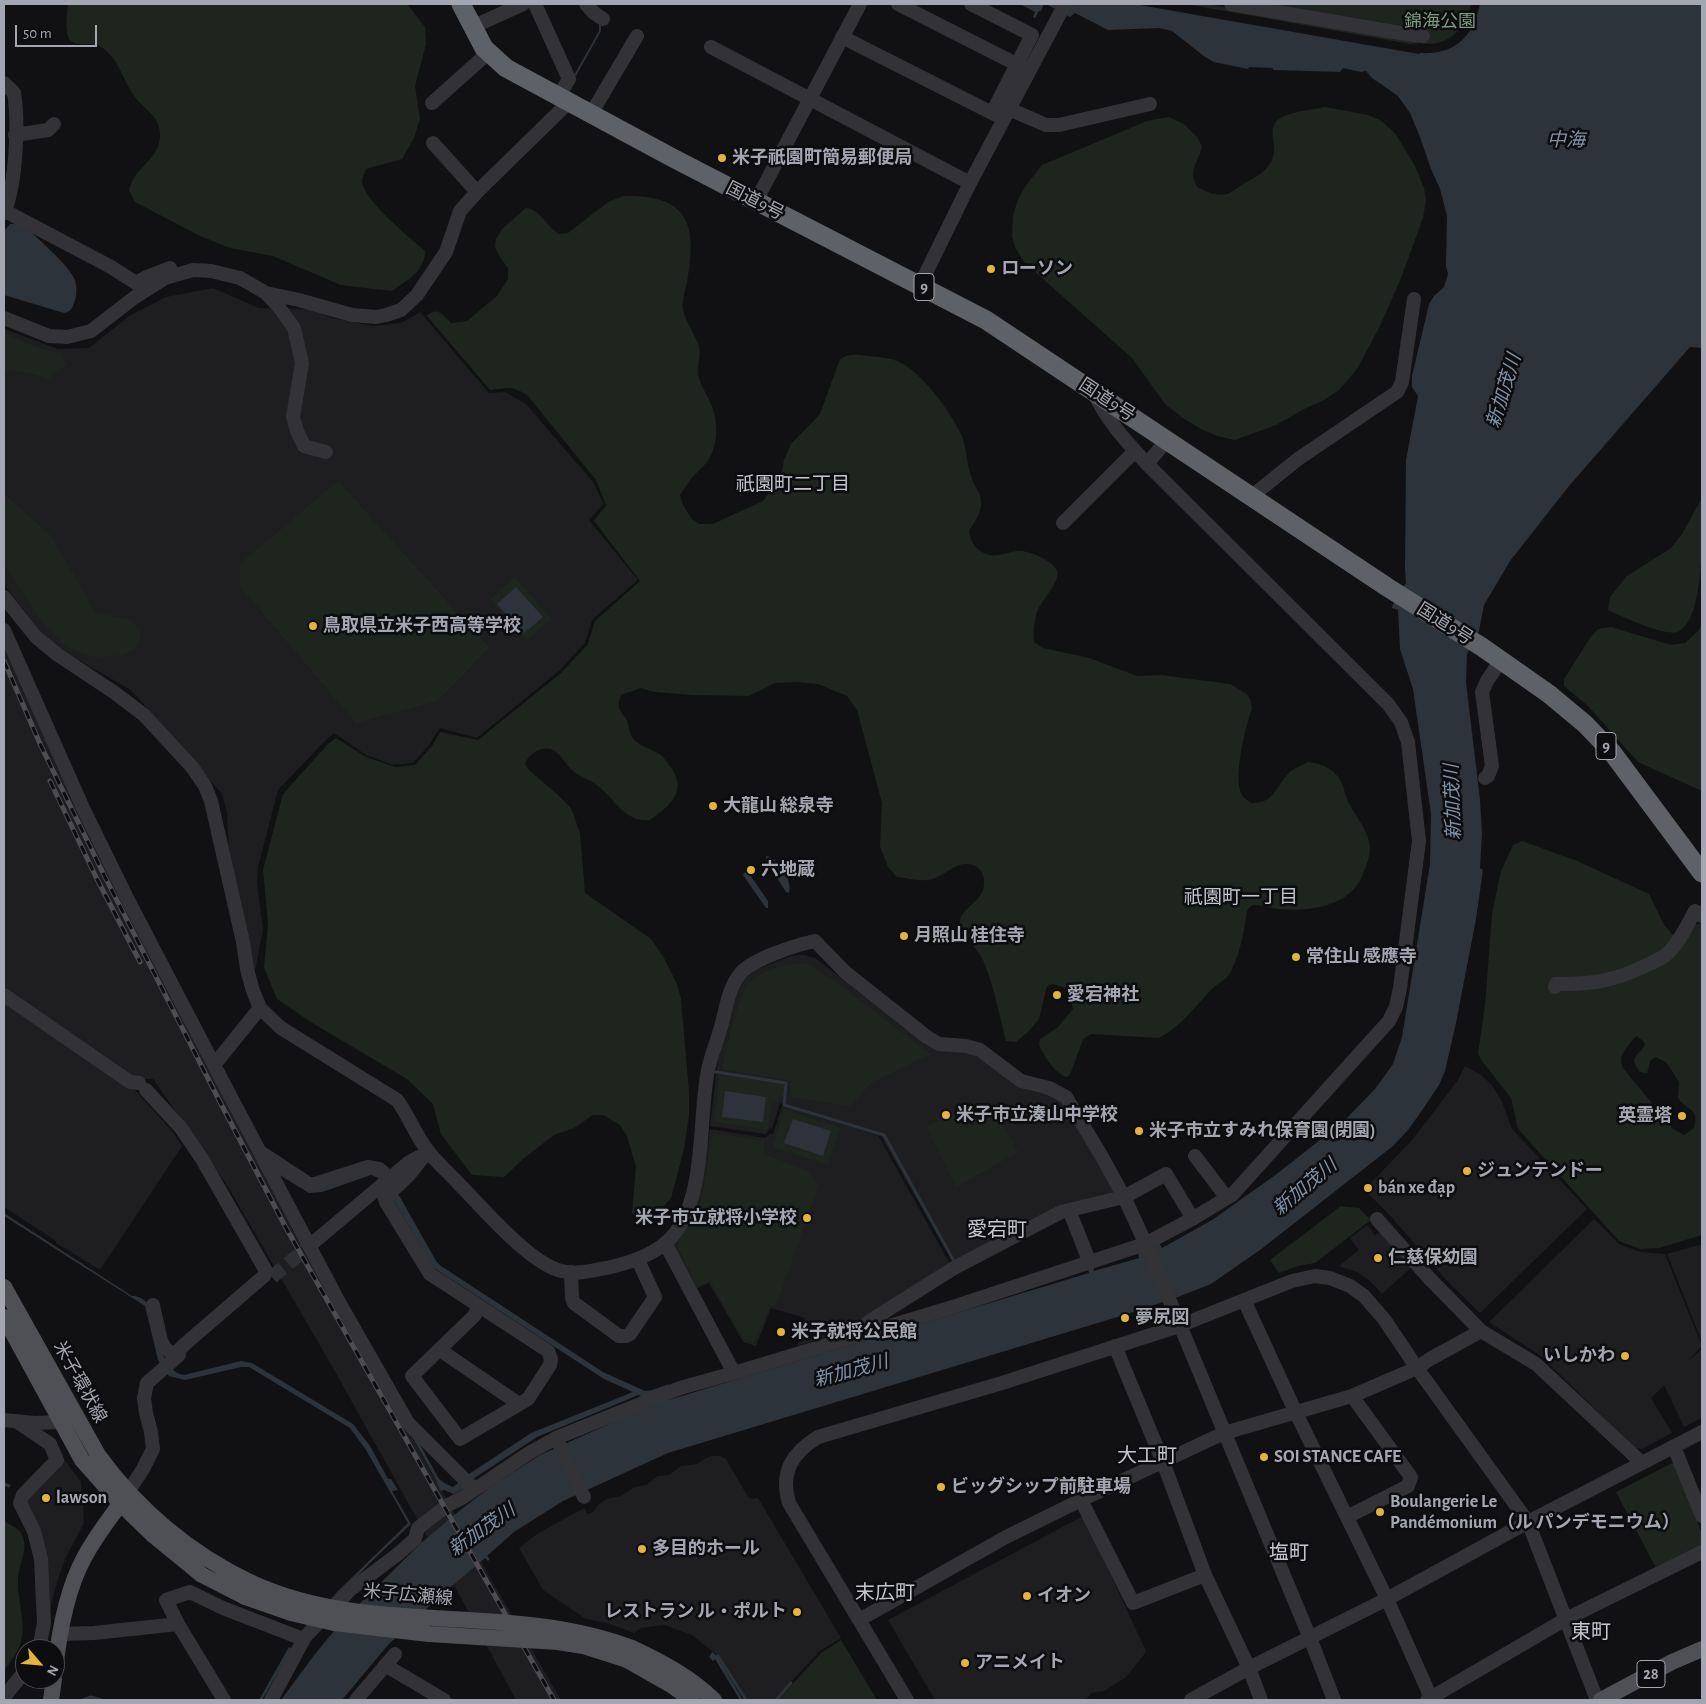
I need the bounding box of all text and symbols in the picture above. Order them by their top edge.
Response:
park label: 錦海公園 [1404,11,1476,33]
scale bar [18,15,100,47]
text: 50 m [23,26,52,41]
water label: 中海 [1547,129,1585,151]
place label: 米子祇園町簡易郵便局 [732,147,912,169]
marker: 米子祇園町簡易郵便局 [716,152,728,164]
street label: 国道9号 [722,177,788,225]
place label: ローソン [1001,258,1073,280]
marker: ローソン [985,263,997,275]
road number: 9 [914,274,934,300]
water label: 新加茂川 [1482,351,1526,431]
street label: 国道9号 [1075,374,1139,426]
district label: 祇園町二丁目 [736,473,850,495]
street label: 国道9号 [1413,598,1477,650]
place label: 鳥取県立米子西高等学校 [323,615,521,637]
marker: 鳥取県立米子西高等学校 [307,620,319,632]
road number: 9 [1596,732,1616,759]
water label: 新加茂川 [1440,764,1466,840]
place label: 大龍山 総泉寺 [723,795,834,817]
marker: 大龍山 総泉寺 [707,800,719,812]
place label: 六地蔵 [761,859,815,881]
marker: 六地蔵 [745,864,757,876]
district label: 祇園町一丁目 [1184,886,1298,908]
place label: 月照山 桂住寺 [914,925,1025,947]
marker: 月照山 桂住寺 [898,930,910,942]
place label: 常住山 感應寺 [1306,946,1417,968]
marker: 常住山 感應寺 [1290,951,1302,963]
place label: 愛宕神社 [1067,984,1139,1006]
marker: 愛宕神社 [1051,989,1063,1001]
place label: 米子市立湊山中学校 [956,1104,1118,1126]
place label: 英霊塔 [1618,1105,1672,1127]
marker: 米子市立湊山中学校 [940,1109,952,1121]
marker: 英霊塔 [1676,1110,1688,1122]
place label: 米子市立すみれ保育園(閉園) [1149,1120,1376,1142]
marker: 米子市立すみれ保育園(閉園) [1133,1125,1145,1137]
water label: 新加茂川 [1269,1154,1341,1220]
place label: ジュンテンドー [1477,1160,1603,1182]
marker: ジュンテンドー [1461,1165,1473,1177]
place label: bán xe đạp [1378,1177,1455,1199]
marker: bán xe đạp [1362,1182,1374,1194]
place label: 米子市立就将小学校 [635,1207,797,1229]
marker: 米子市立就将小学校 [801,1212,813,1224]
district label: 愛宕町 [967,1218,1027,1242]
place label: 仁慈保幼園 [1388,1247,1478,1269]
marker: 仁慈保幼園 [1372,1252,1384,1264]
place label: 夢尻図 [1135,1307,1189,1329]
marker: 夢尻図 [1119,1312,1131,1324]
place label: 米子就将公民館 [791,1321,917,1343]
marker: 米子就将公民館 [775,1326,787,1338]
street label: 米子環状線 [49,1337,111,1427]
place label: いしかわ [1543,1345,1615,1367]
water label: 新加茂川 [811,1350,891,1392]
marker: いしかわ [1619,1350,1631,1362]
district label: 大工町 [1117,1444,1177,1468]
place label: SOI STANCE CAFE [1274,1446,1401,1468]
marker: SOI STANCE CAFE [1258,1451,1270,1463]
place label: ビッグシップ前駐車場 [951,1476,1131,1498]
marker: ビッグシップ前駐車場 [935,1481,947,1493]
place label: lawson [56,1487,107,1509]
place label: Boulangerie Le Pandémonium（ル パンデモニウム） [1390,1491,1680,1534]
marker: lawson [40,1492,52,1504]
water label: 新加茂川 [444,1499,520,1561]
marker: Boulangerie Le Pandémonium（ル パンデモニウム） [1374,1506,1386,1518]
place label: 多目的ホール [652,1538,760,1560]
district label: 塩町 [1269,1541,1309,1565]
marker: 多目的ホール [636,1543,648,1555]
street label: 米子広瀬線 [362,1580,454,1610]
district label: 末広町 [855,1581,915,1605]
place label: イオン [1037,1585,1091,1607]
marker: イオン [1021,1590,1033,1602]
place label: レストラン ル・ポルト [604,1601,787,1623]
marker: レストラン ル・ポルト [791,1606,803,1618]
district label: 東町 [1571,1620,1611,1644]
north arrow [15,1639,65,1689]
place label: アニメイト [975,1652,1065,1674]
marker: アニメイト [959,1657,971,1669]
road number: 28 [1637,1660,1665,1688]
text: N [44,1663,61,1678]

